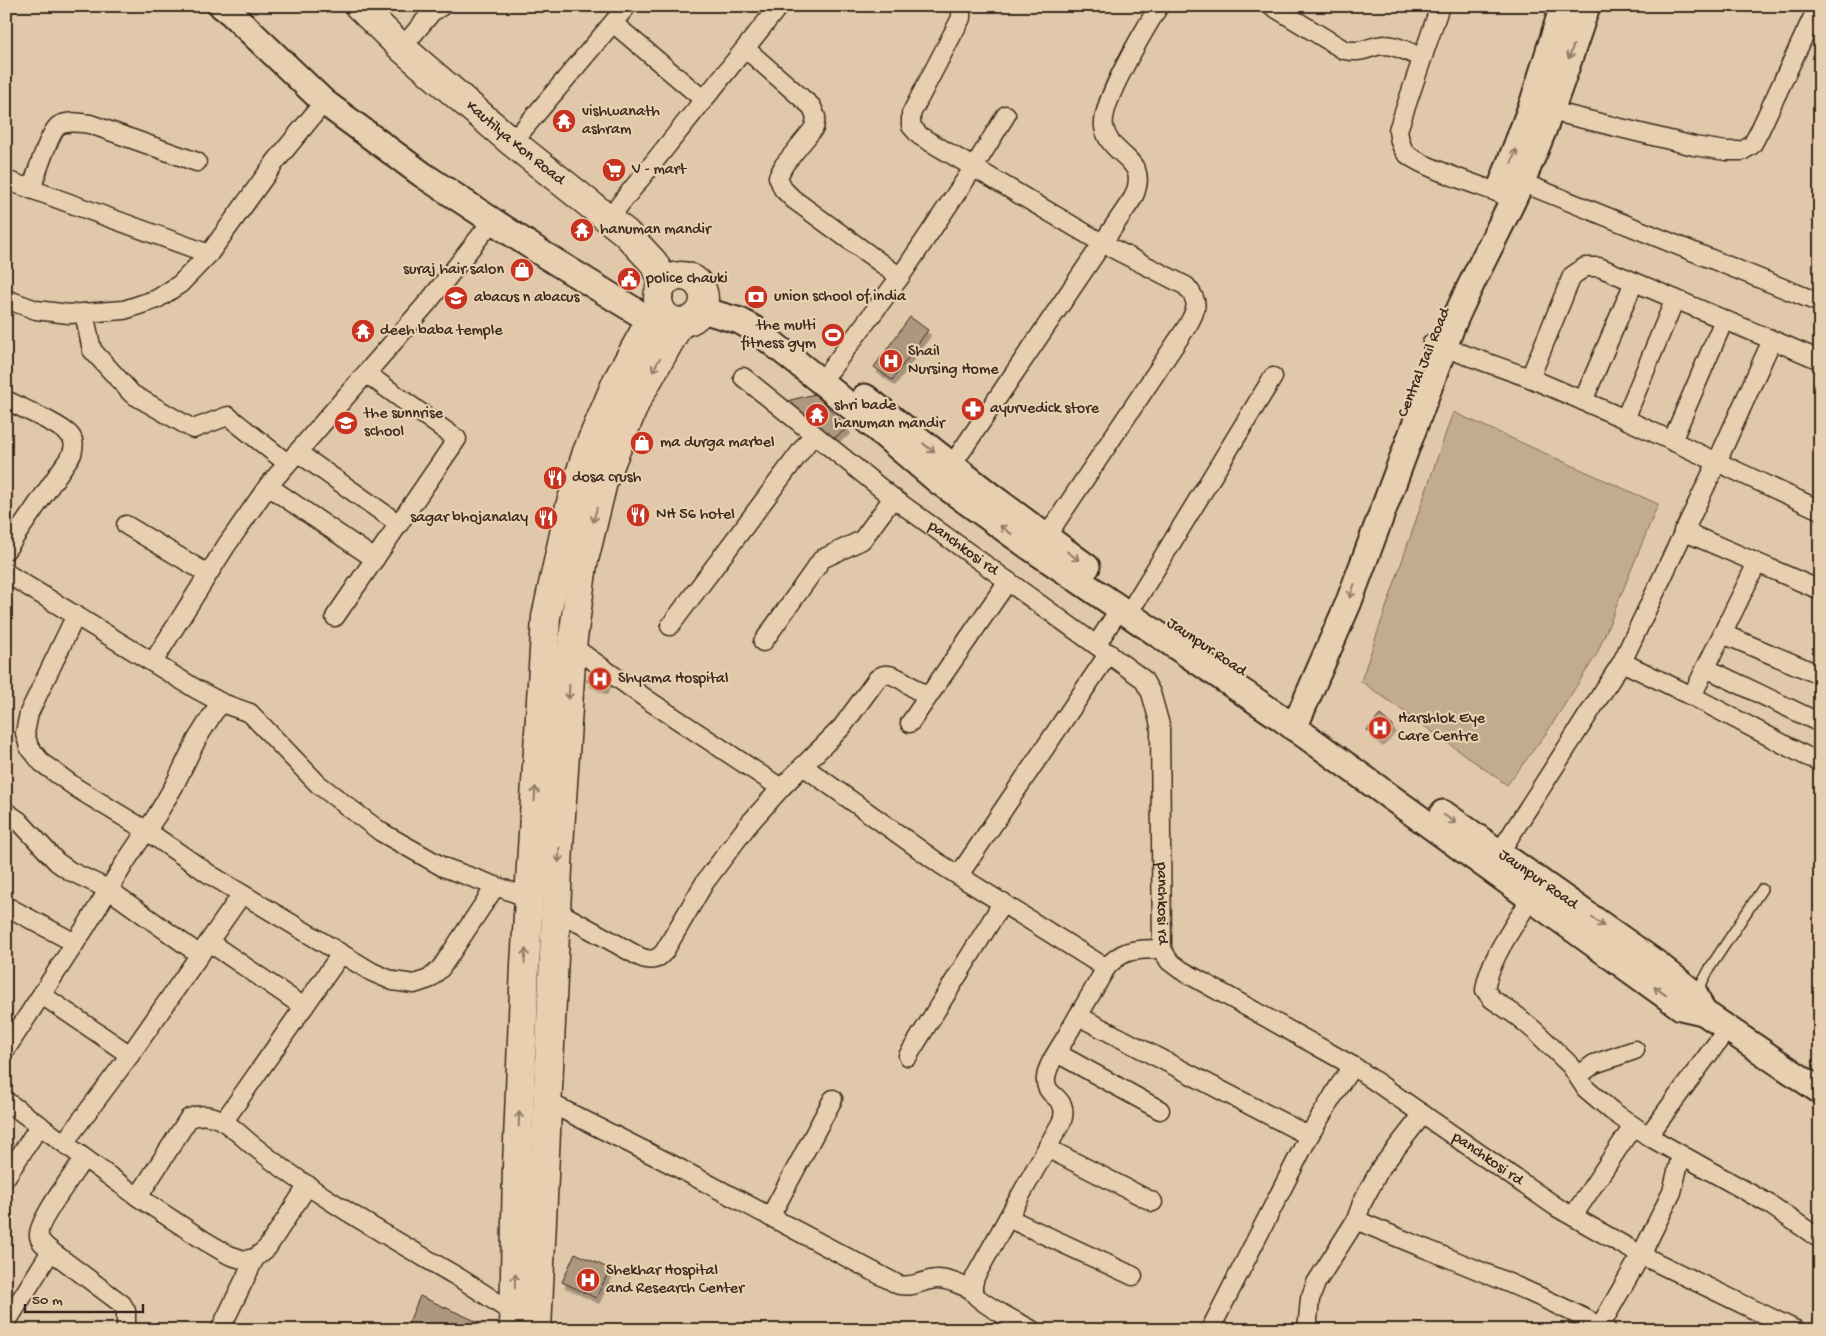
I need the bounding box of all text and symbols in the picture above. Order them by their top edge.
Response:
one-way arrow [1566,44,1576,60]
street label: Kautilya Kon Road [462,97,570,191]
place label: vishwanath ashram [582,103,660,140]
temple icon: vishwanath ashram [551,108,577,134]
one-way arrow [1510,149,1519,164]
supermarket icon: V - mart [601,157,627,183]
place label: V - mart [631,161,687,180]
temple icon: hanuman mandir [569,217,595,243]
place label: hanuman mandir [600,221,712,240]
shop icon: suraj hair salon [509,257,535,283]
place label: suraj hair salon [403,261,504,280]
public building icon: police chauki [616,266,642,292]
place label: police chauki [645,270,728,289]
bank icon: union school of india [743,284,769,310]
school or university icon: abacus n abacus [443,285,469,311]
place label: union school of india [774,288,907,307]
place label: abacus n abacus [474,289,580,308]
street label: Central Jail Road [1394,304,1456,420]
place label: the multi fitness gym [740,317,817,354]
temple icon: deeh baba temple [350,318,376,344]
place label: deeh baba temple [380,322,503,341]
sports icon: the multi fitness gym [820,322,846,348]
place label: Shail Nursing Home [908,343,999,380]
hospital icon: Shail Nursing Home [878,348,904,374]
one-way arrow [651,357,661,371]
pharmacy icon: ayurvedick store [960,396,986,422]
place label: shri bade hanuman mandir [834,397,946,434]
place label: ayurvedick store [990,400,1100,419]
temple icon: shri bade hanuman mandir [804,402,830,428]
place label: the sunnrise school [363,405,444,442]
school or university icon: the sunnrise school [333,410,359,436]
shop icon: ma durga marbel [629,430,655,456]
place label: ma durga marbel [660,434,774,453]
one-way arrow [922,442,935,453]
restaurant icon: dosa crush [542,465,568,491]
place label: dosa crush [572,469,642,488]
restaurant icon: NH 56 hotel [625,502,651,528]
restaurant icon: sagar bhojanalay [533,505,559,531]
one-way arrow [590,506,599,522]
place label: NH 56 hotel [656,506,735,525]
place label: sagar bhojanalay [410,509,528,528]
street label: panchkosi rd [923,516,1003,581]
one-way arrow [999,525,1013,535]
one-way arrow [1066,551,1080,561]
one-way arrow [1347,583,1356,599]
street label: Jaunpur Road [1162,614,1251,683]
hospital icon: Shyama Hospital [587,666,613,692]
place label: Shyama Hospital [618,670,728,689]
one-way arrow [565,684,574,700]
place label: Harshlok Eye Care Centre [1398,710,1486,747]
hospital icon: Harshlok Eye Care Centre [1367,715,1393,741]
one-way arrow [531,786,540,802]
one-way arrow [1443,814,1457,824]
street label: Jaunpur Road [1495,845,1582,915]
one-way arrow [554,846,564,862]
street label: panchkosi rd [1152,861,1171,946]
one-way arrow [1591,917,1605,927]
one-way arrow [521,948,530,964]
one-way arrow [1653,986,1667,996]
one-way arrow [514,1111,524,1127]
street label: panchkosi rd [1447,1127,1528,1191]
place label: Shekhar Hospital and Research Center [606,1262,745,1299]
hospital icon: Shekhar Hospital and Research Center [575,1267,601,1293]
one-way arrow [510,1273,519,1289]
scale bar [25,1281,142,1313]
text: 50 m [32,1292,63,1310]

